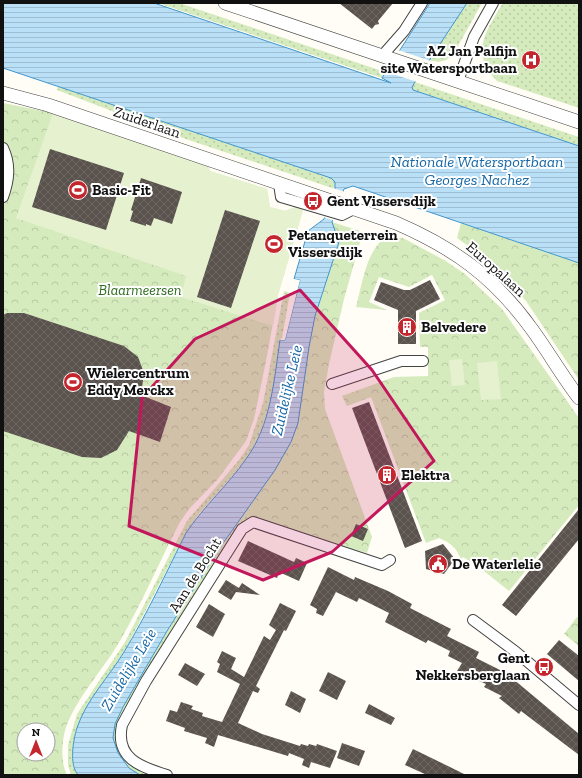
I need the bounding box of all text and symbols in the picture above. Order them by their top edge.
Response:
place label: AZ Jan Palfijn site Watersportbaan [380,42,517,77]
hospital icon: AZ Jan Palfijn site Watersportbaan [520,49,542,71]
street label: Zuiderlaan [111,102,183,142]
water label: Nationale Watersportbaan Georges Nachez [391,152,563,189]
sports icon: Basic-Fit [67,179,89,201]
place label: Basic-Fit [92,181,152,199]
bus stop icon: Gent Vissersdijk [302,190,324,212]
place label: Gent Vissersdijk [327,192,437,210]
place label: Petanqueterrein Vissersdijk [288,226,398,261]
sports icon: Petanqueterrein Vissersdijk [263,233,285,255]
street label: Europalaan [463,238,530,301]
park label: Blaarmeersen [98,281,182,299]
building icon: Belvedere [396,316,418,338]
place label: Belvedere [421,318,486,336]
water label: Zuidelijke Leie [267,343,306,437]
place label: Wielercentrum Eddy Merckx [87,364,189,399]
sports icon: Wielercentrum Eddy Merckx [62,371,84,393]
building icon: Elektra [376,464,398,486]
place label: Elektra [401,466,450,484]
street label: Aan de Bocht [165,534,225,616]
public building icon: De Waterlelie [427,553,449,575]
place label: De Waterlelie [452,555,541,573]
water label: Zuidelijke Leie [97,625,160,714]
place label: Gent Nekkersberglaan [415,649,531,684]
bus stop icon: Gent Nekkersberglaan [533,656,555,678]
north arrow [16,722,56,762]
text: N [32,726,41,739]

